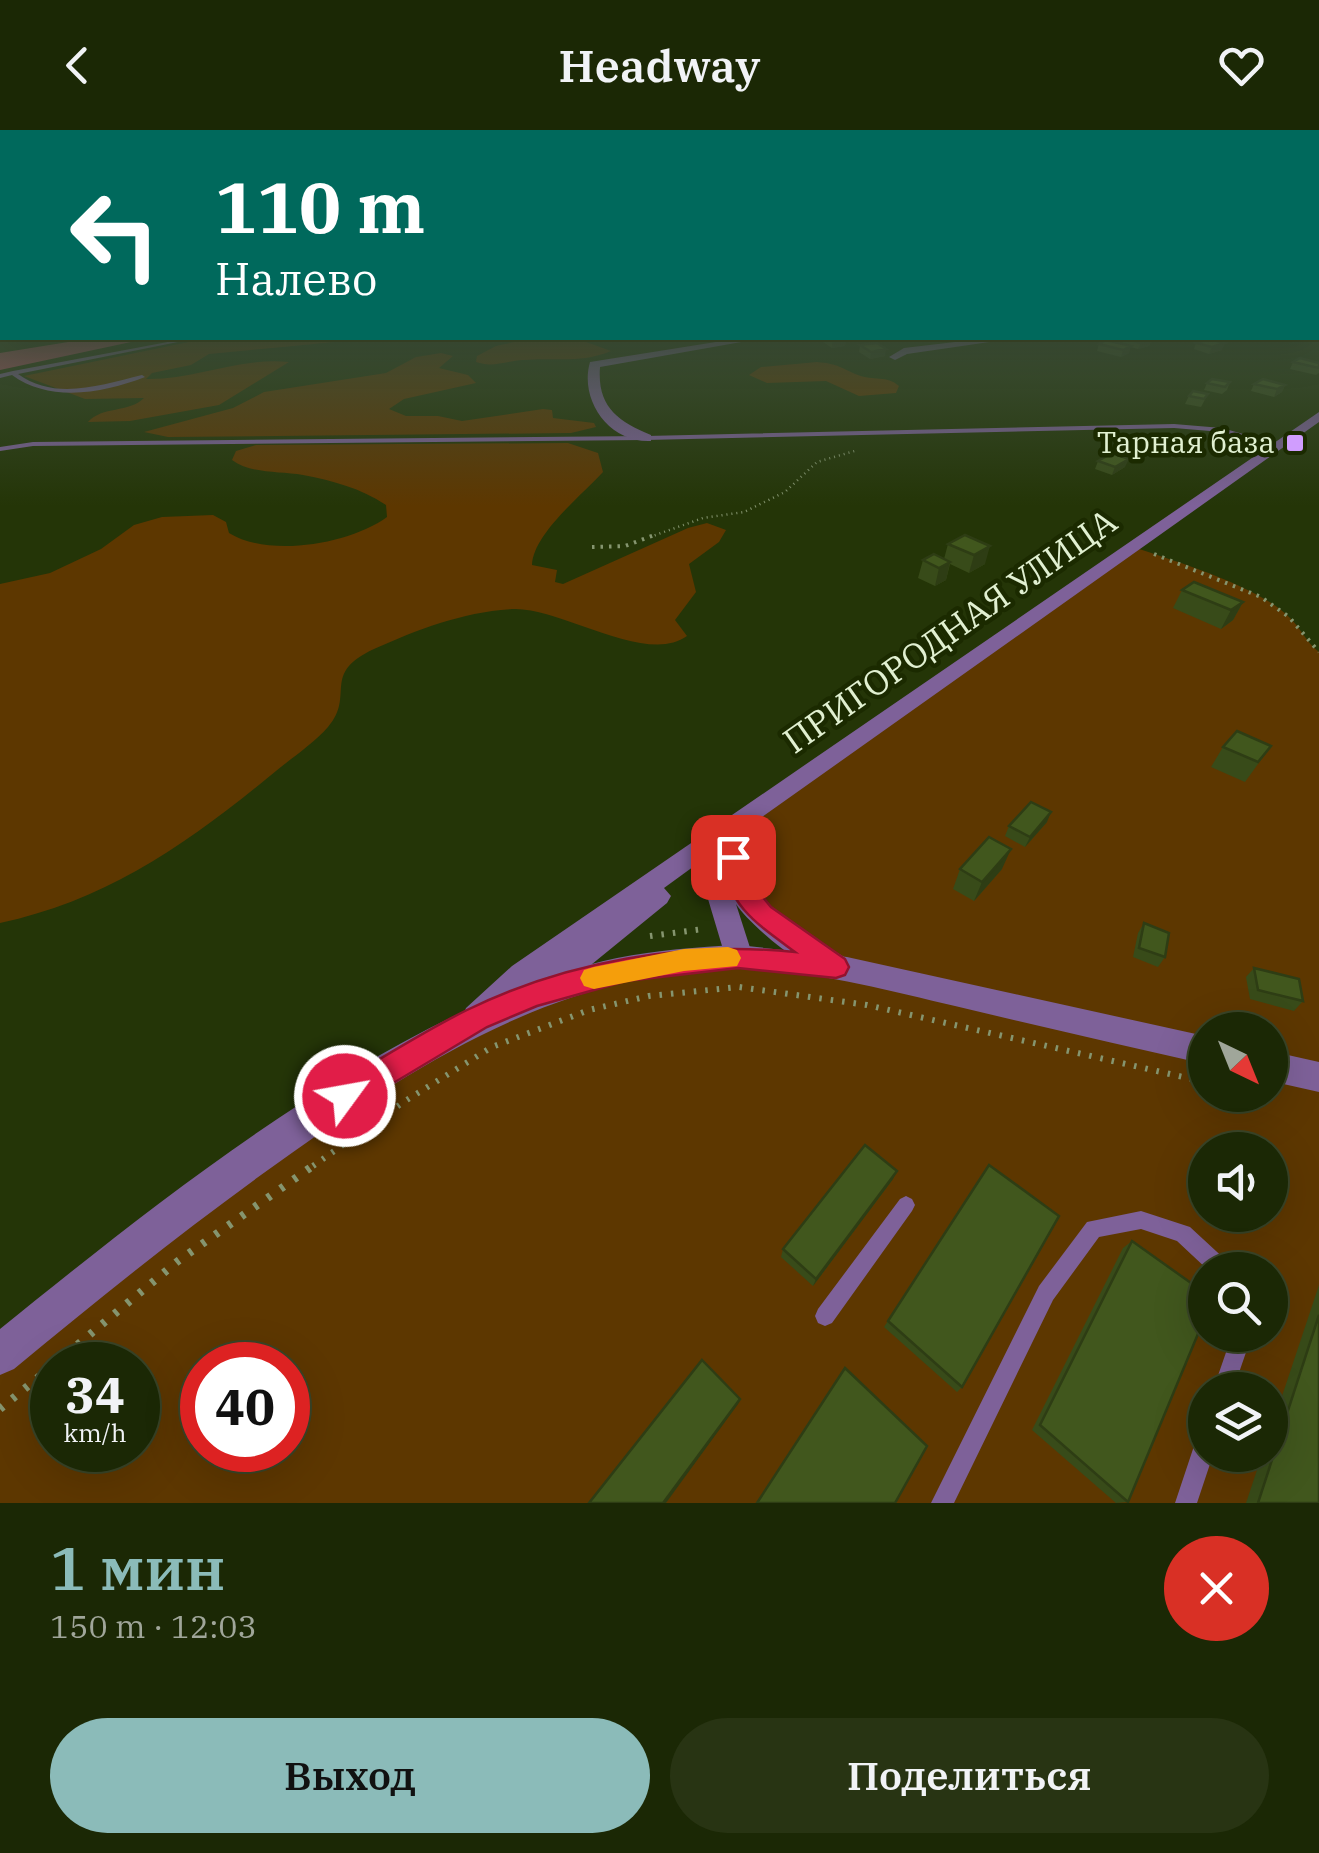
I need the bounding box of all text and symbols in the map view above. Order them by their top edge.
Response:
text: Headway [559,36,760,94]
icon: back [50,38,105,93]
icon: heart [1214,38,1269,93]
text: 110 m [215,161,425,252]
icon: left [50,170,180,300]
text: Налево [215,249,377,307]
place label: Тарная база [1097,422,1275,461]
marker: Тарная база [1284,432,1306,454]
street label: ПРИГОРОДНАЯ УЛИЦА [774,497,1125,763]
pin [691,815,776,900]
icon: arrive [706,830,761,885]
north arrow [1188,1012,1288,1112]
map controls [1188,1012,1288,1472]
position arrow [293,1044,397,1148]
button: sound [1188,1132,1288,1232]
button: search [1188,1252,1288,1352]
speed limit sign: 40 [180,1342,310,1472]
text: 34 [65,1362,125,1427]
button: layers [1188,1372,1288,1472]
text: km/h [63,1416,127,1449]
text: 1 мин [50,1528,226,1607]
button: close [1164,1536,1269,1641]
text: 150 m · 12:03 [50,1605,257,1647]
button: Выход [50,1718,650,1833]
button: Поделиться [670,1718,1269,1833]

